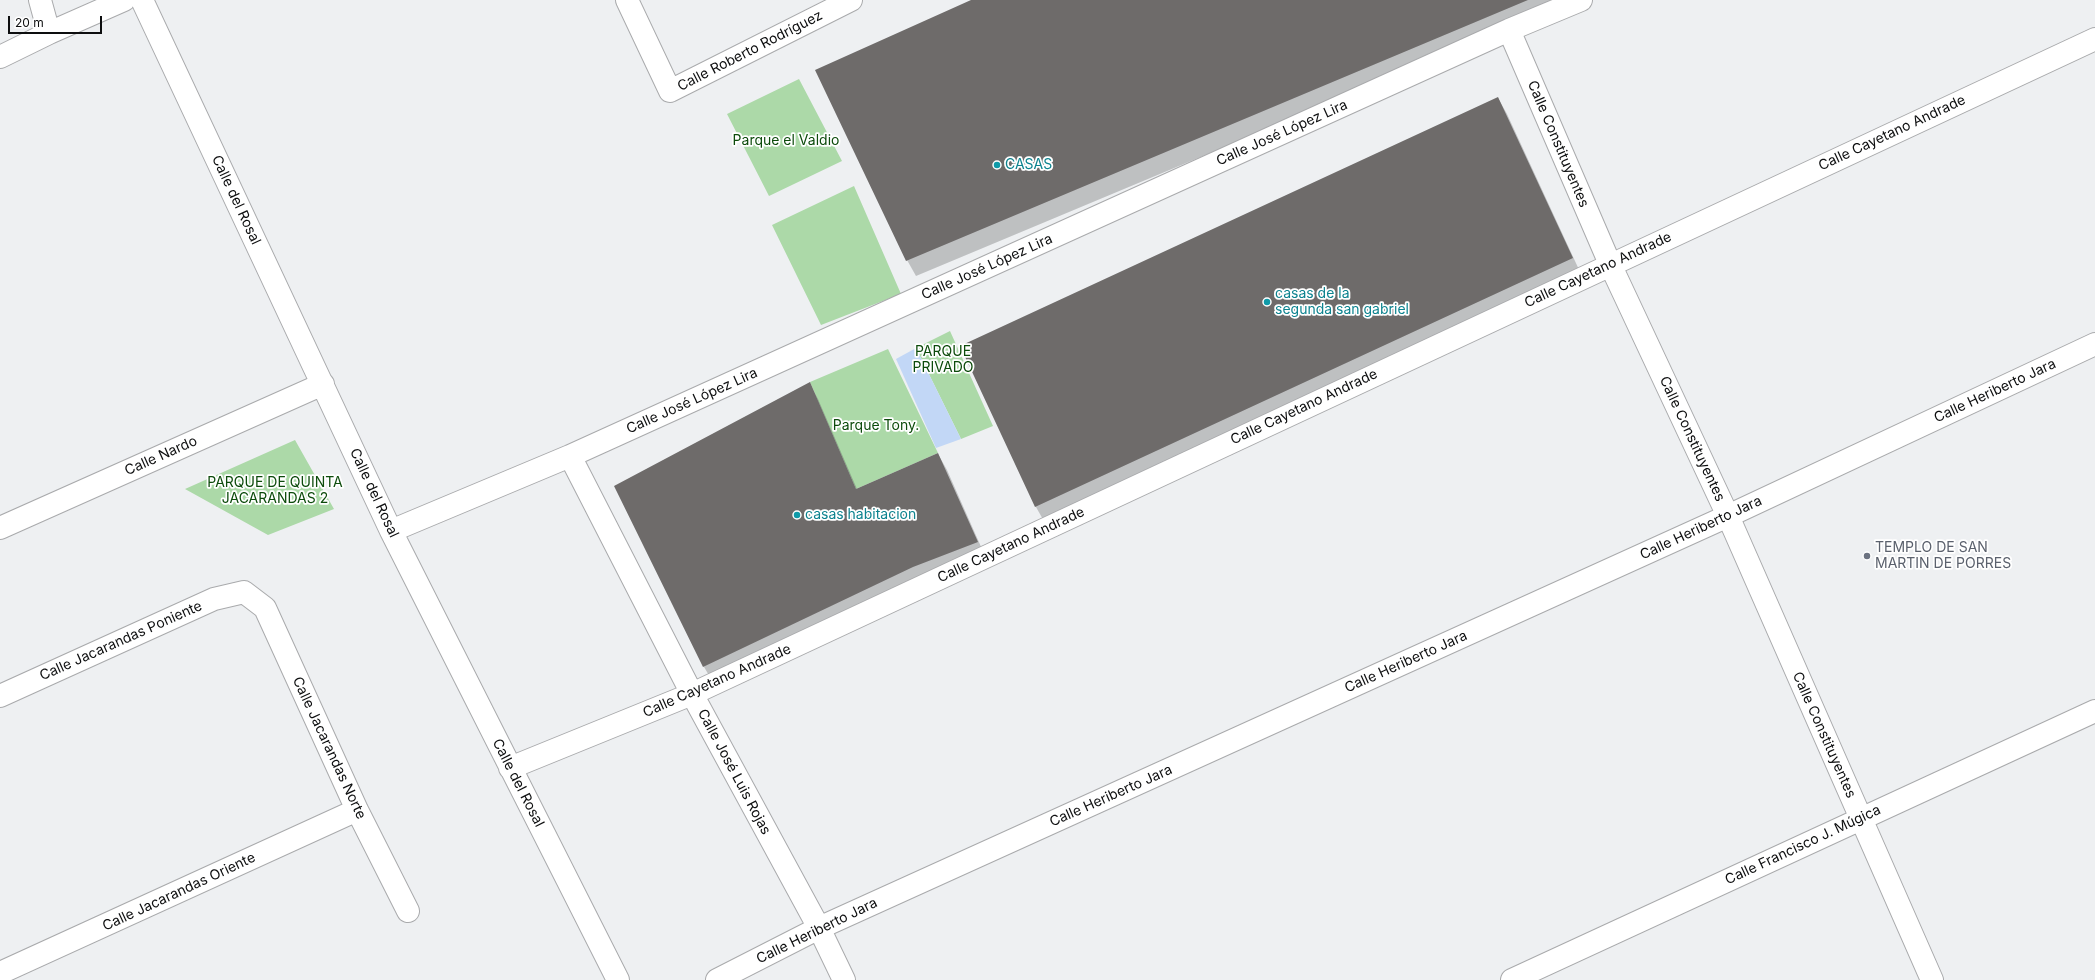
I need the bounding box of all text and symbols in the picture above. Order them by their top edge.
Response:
street label: Calle Roberto Rodríguez [675,7,825,95]
scale bar [10,8,104,34]
text: 20 m [15,15,44,30]
street label: Calle Constituyentes [1524,78,1592,210]
street label: Calle Cayetano Andrade [1816,92,1968,174]
street label: Calle José López Lira [1214,96,1350,170]
park label: Parque el Valdio [733,133,839,149]
street label: Calle del Rosal [208,153,264,247]
place label: CASAS [1005,157,1052,173]
marker: CASAS [992,160,1002,170]
street label: Calle Cayetano Andrade [1522,229,1674,311]
street label: Calle José López Lira [919,230,1055,304]
place label: casas de la segunda san gabriel [1275,286,1409,318]
marker: casas de la segunda san gabriel [1262,297,1272,307]
park label: PARQUE PRIVADO [913,344,973,376]
street label: Calle Heriberto Jara [1931,355,2059,427]
street label: Calle José López Lira [624,364,760,438]
street label: Calle Cayetano Andrade [1228,366,1380,448]
street label: Calle Constituyentes [1656,374,1728,504]
park label: Parque Tony. [833,418,919,434]
street label: Calle Nardo [122,433,200,479]
street label: Calle del Rosal [346,446,402,540]
park label: PARQUE DE QUINTA JACARANDAS 2 [207,475,343,508]
street label: Calle Heriberto Jara [1637,492,1765,564]
street label: Calle Cayetano Andrade [935,504,1087,586]
place label: casas habitacion [805,507,916,523]
marker: casas habitacion [792,510,802,520]
place label: TEMPLO DE SAN MARTIN DE PORRES [1875,540,2011,572]
marker: TEMPLO DE SAN MARTIN DE PORRES [1862,551,1872,561]
street label: Calle Jacarandas Poniente [37,598,205,684]
street label: Calle Heriberto Jara [1342,627,1470,697]
street label: Calle Cayetano Andrade [640,641,794,721]
street label: Calle Constituyentes [1789,669,1859,801]
street label: Calle Jacarandas Norte [289,674,369,822]
street label: Calle José Luis Rojas [694,706,774,838]
street label: Calle del Rosal [489,736,547,830]
street label: Calle Heriberto Jara [1047,761,1175,831]
street label: Calle Francisco J. Múgica [1723,802,1883,888]
street label: Calle Jacarandas Oriente [100,849,258,935]
street label: Calle Heriberto Jara [754,894,880,968]

